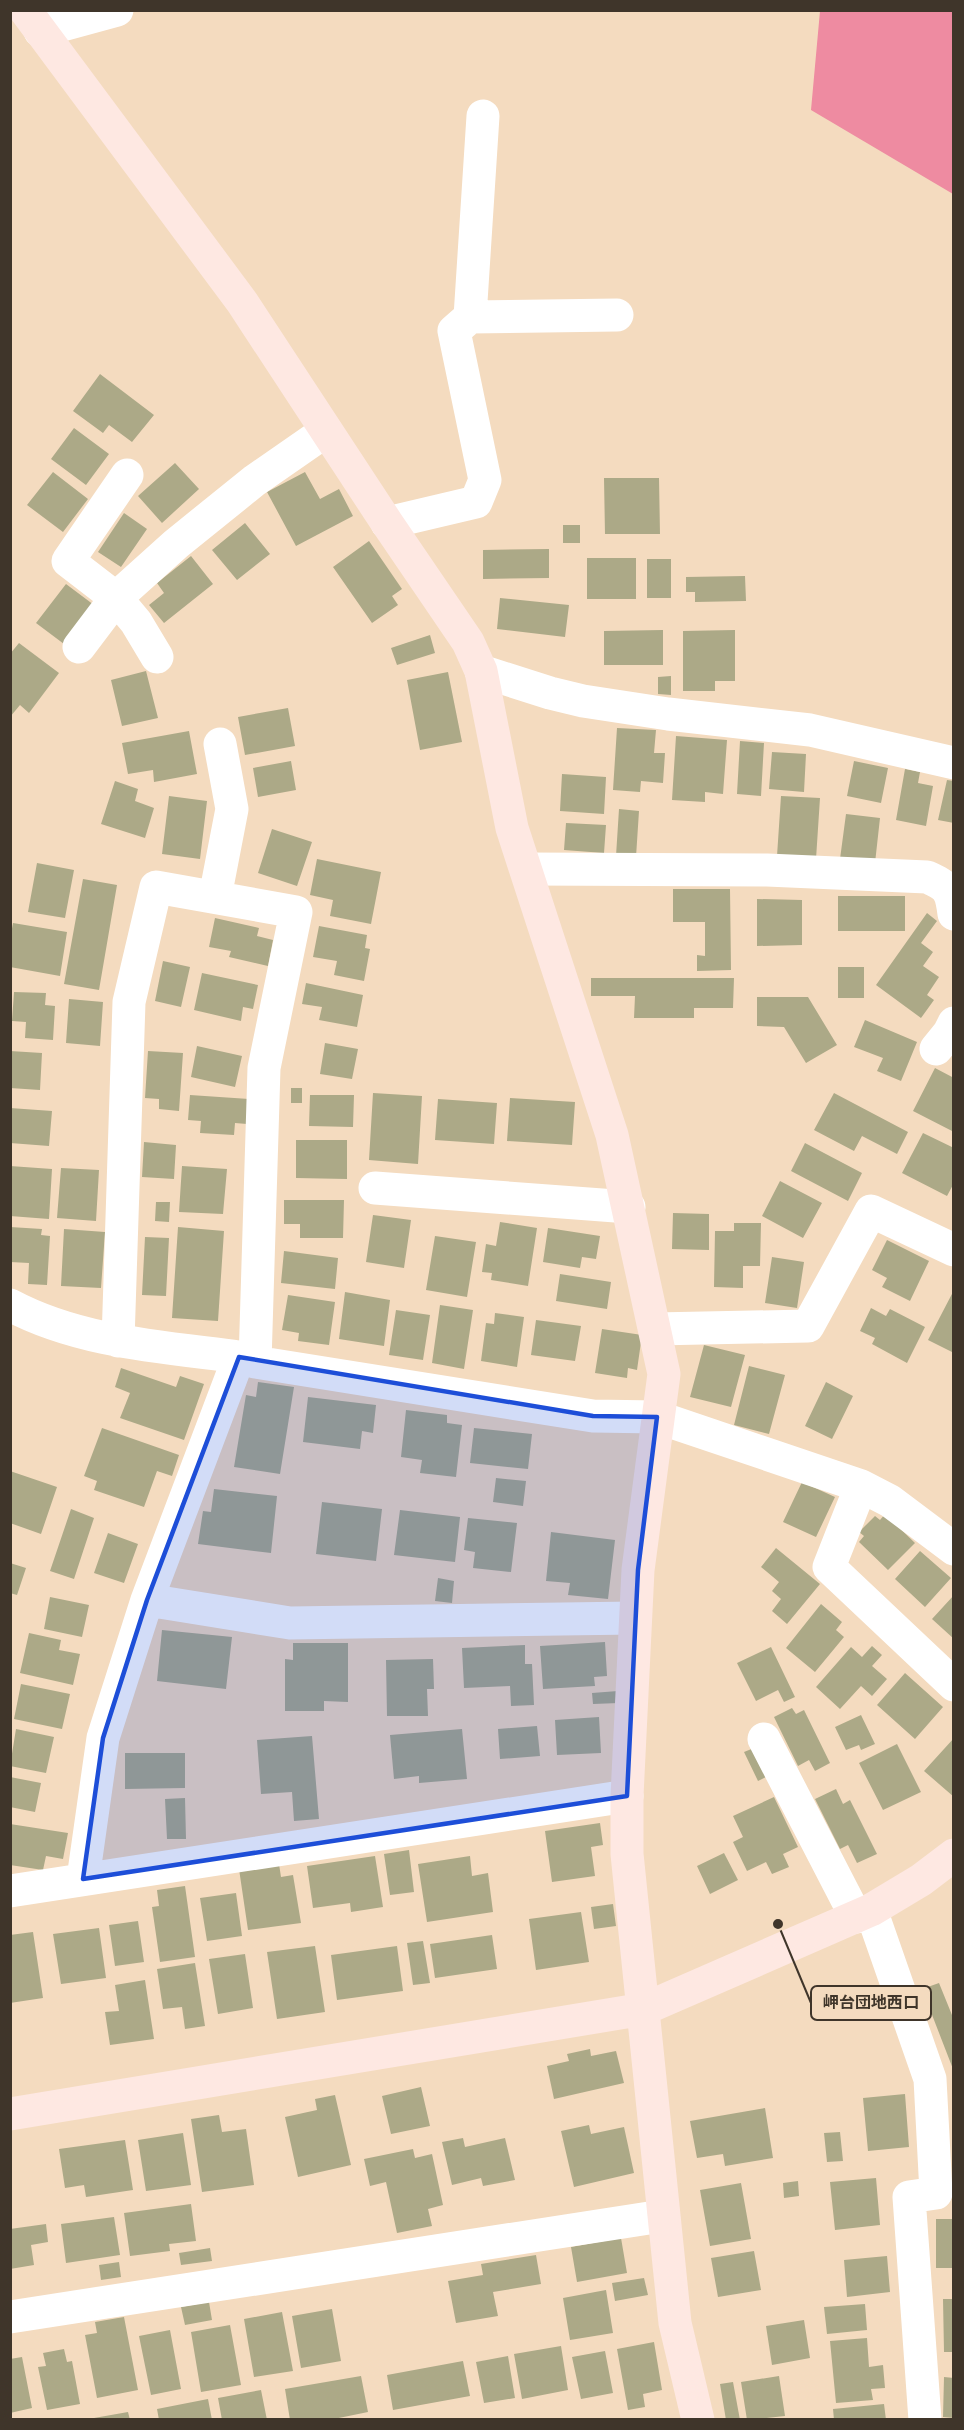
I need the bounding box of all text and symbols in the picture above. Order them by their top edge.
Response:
callout: 岬台団地西口 [811,1986,931,2020]
text: 岬台団地西口 [823,1992,919,2012]

